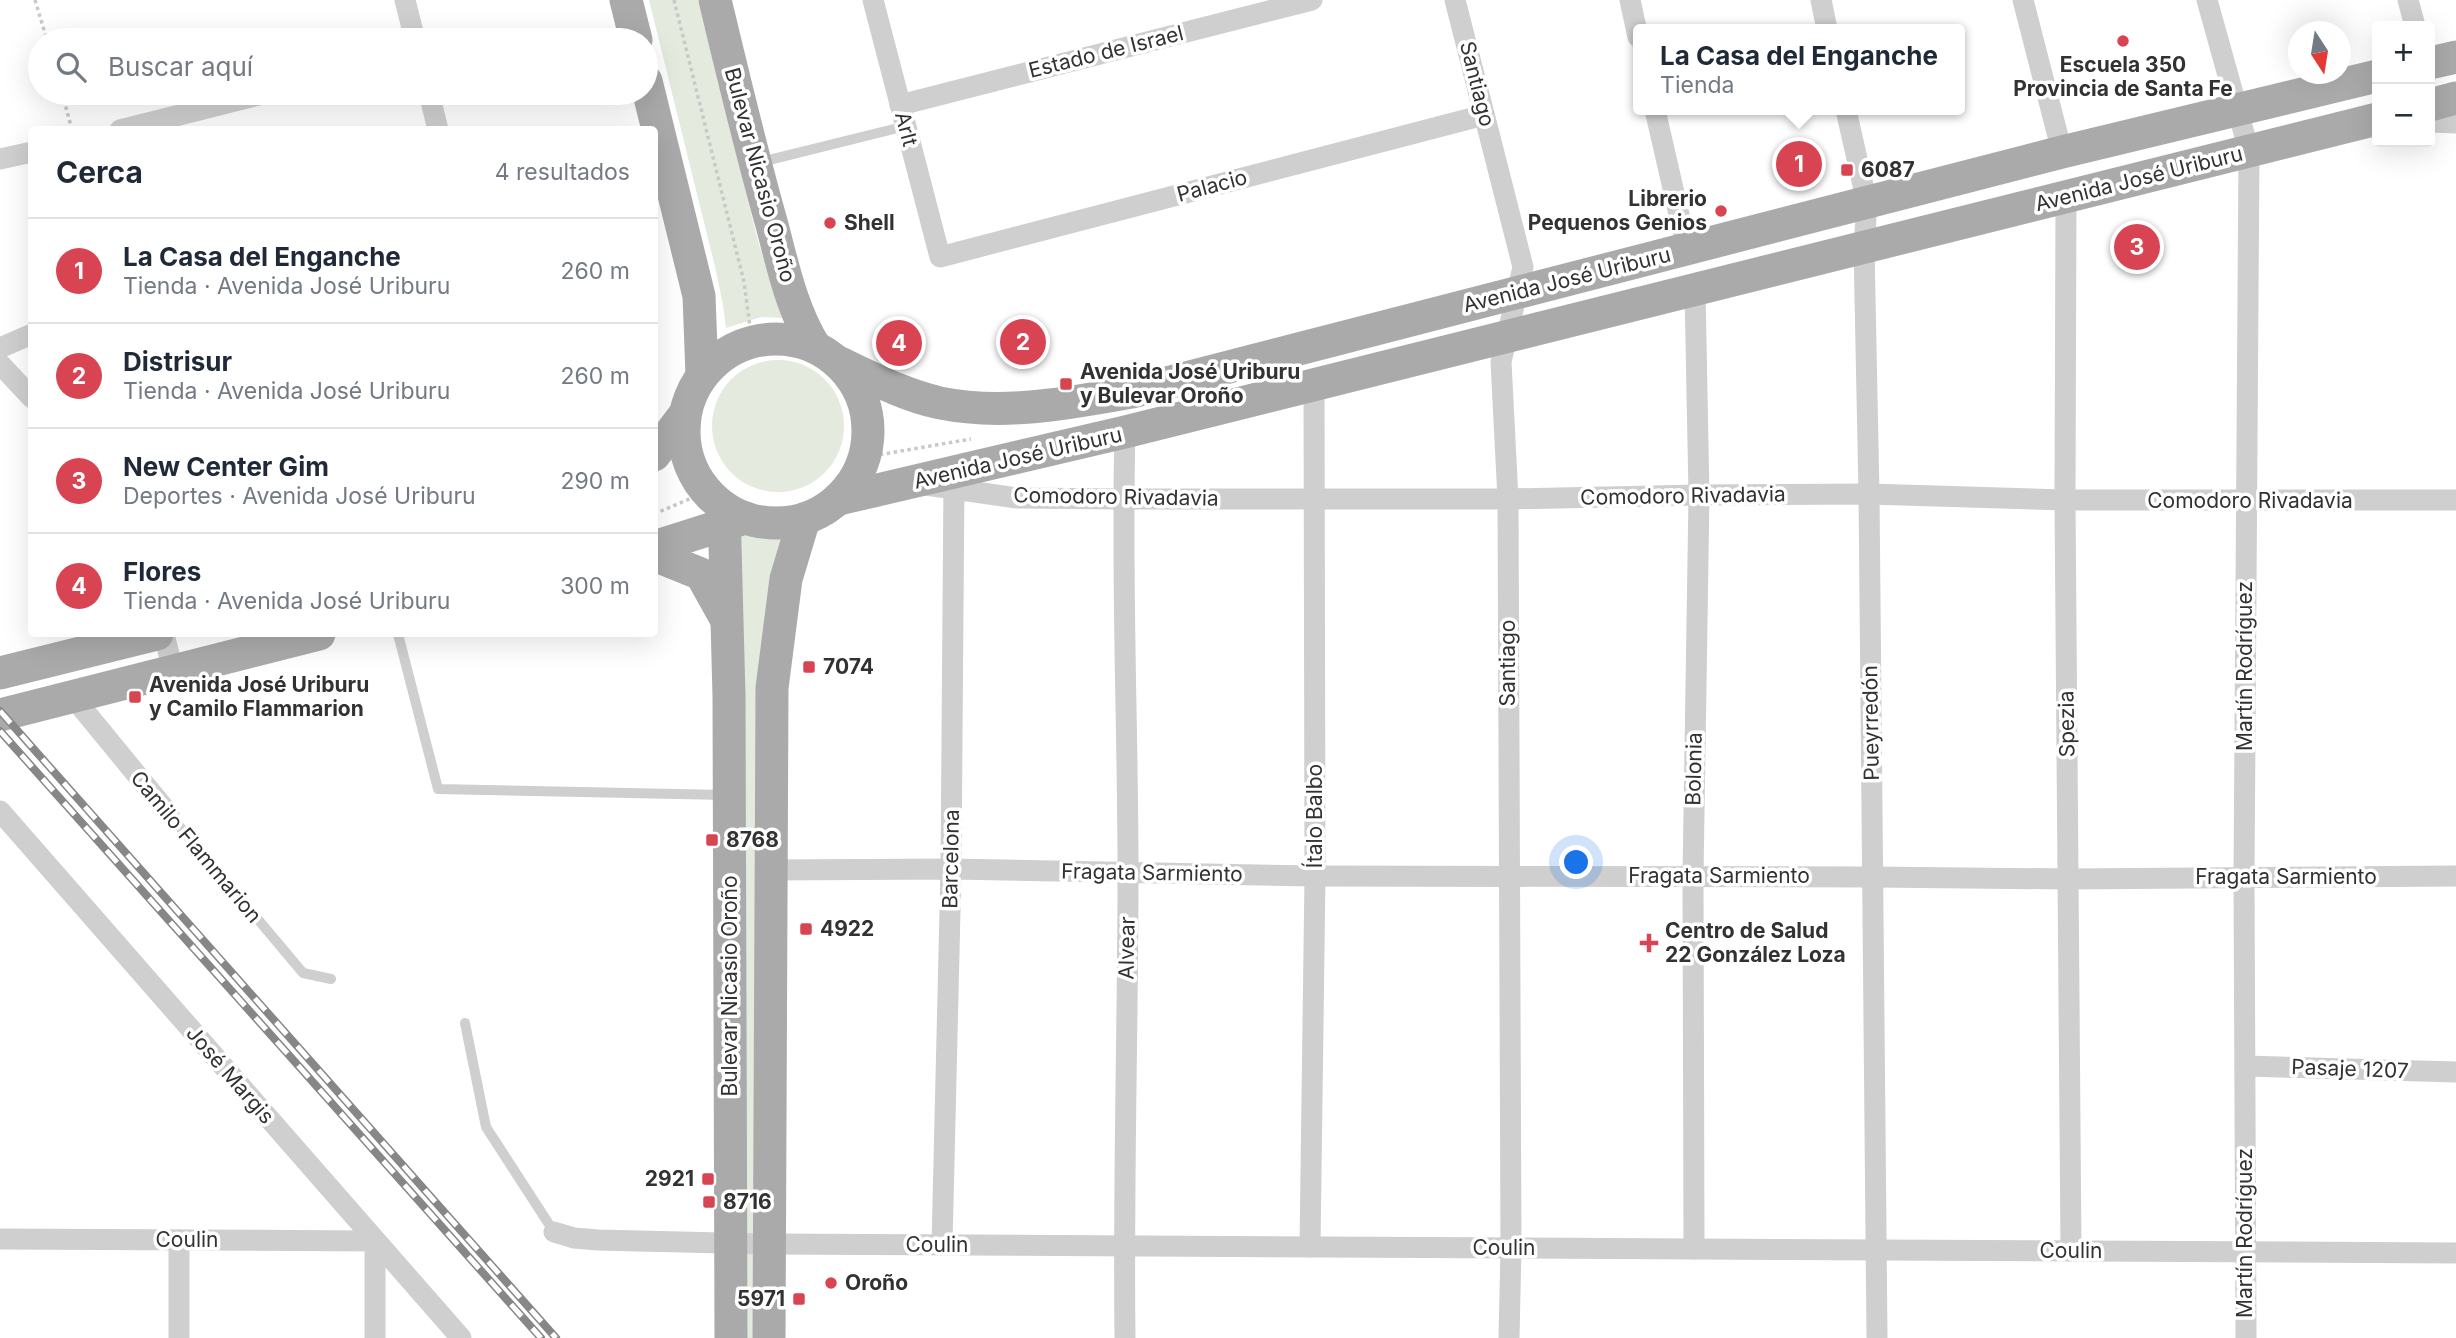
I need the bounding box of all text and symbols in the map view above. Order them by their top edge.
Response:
street label: Estado de Israel [1026,20,1186,83]
north arrow [2288,21,2351,84]
map controls [2372,21,2435,147]
button: + [2372,21,2435,84]
popup [1633,24,1965,115]
search box [28,28,658,105]
marker: Escuela 350 Provincia de Santa Fe [2115,33,2131,49]
street label: Santiago [1455,39,1500,129]
text: La Casa del Enganche [1660,40,1938,71]
icon: search [52,48,90,86]
text: Buscar aquí [108,51,253,82]
place label: Escuela 350 Provincia de Santa Fe [2013,52,2233,101]
street label: Bulevar Nicasio Oroño [720,65,801,285]
text: Tienda [1660,71,1735,99]
button: − [2372,84,2435,147]
street label: Arlt [890,109,923,149]
pin: 1 [1776,138,1822,190]
street label: Avenida José Uriburu [2032,141,2245,216]
text: Cerca [56,154,143,190]
place label: 6087 [1861,157,1915,182]
text: 4 resultados [495,158,630,186]
marker: 6087 [1839,162,1855,178]
street label: Palacio [1174,164,1250,207]
place label: Librerio Pequenos Genios [1528,186,1707,235]
marker: Librerio Pequenos Genios [1713,203,1729,219]
place label: Shell [844,210,895,235]
marker: Shell [822,215,838,231]
pin: 3 [2114,221,2160,273]
text: La Casa del Enganche [123,241,401,272]
street label: Avenida José Uriburu [1460,242,1673,317]
text: 1 [74,257,84,285]
text: 260 m [561,257,630,285]
text: Tienda · Avenida José Uriburu [123,272,450,300]
pin: 2 [1000,316,1046,368]
pin: 4 [876,317,922,369]
text: Distrisur [123,346,232,377]
place label: Avenida José Uriburu y Bulevar Oroño [1080,359,1300,408]
text: 2 [72,362,86,390]
text: 260 m [561,362,630,390]
marker: Avenida José Uriburu y Bulevar Oroño [1058,376,1074,392]
text: Tienda · Avenida José Uriburu [123,377,450,405]
street label: Avenida José Uriburu [911,421,1125,494]
text: New Center Gim [123,451,329,482]
text: 3 [72,467,86,495]
text: 290 m [561,467,630,495]
street label: Comodoro Rivadavia [1580,481,1786,510]
text: Deportes · Avenida José Uriburu [123,482,476,510]
street label: Comodoro Rivadavia [1013,482,1219,511]
street label: Comodoro Rivadavia [2147,488,2353,513]
text: Flores [123,556,201,587]
text: 4 [71,572,87,600]
text: 300 m [560,572,630,600]
street label: Martín Rodríguez [2232,581,2257,751]
text: Tienda · Avenida José Uriburu [123,587,450,615]
street label: Santiago [1495,620,1520,706]
place label: 7074 [823,654,874,679]
marker: 7074 [801,659,817,675]
street label: Pueyrredón [1857,665,1884,781]
place label: Avenida José Uriburu y Camilo Flammarion [149,672,369,721]
marker: Avenida José Uriburu y Camilo Flammarion [127,689,143,705]
street label: Spezia [2053,690,2080,758]
street label: Bolonia [1680,732,1707,806]
street label: Ítalo Balbo [1301,764,1327,868]
street label: Camilo Flammarion [126,766,267,928]
street label: Barcelona [937,809,964,909]
place label: 8768 [726,827,779,852]
marker: 8768 [704,832,720,848]
your location [1559,845,1593,879]
street label: Fragata Sarmiento [1061,858,1243,887]
street label: Fragata Sarmiento [1628,863,1810,888]
street label: Fragata Sarmiento [2195,864,2377,889]
street label: Bulevar Nicasio Oroño [717,875,742,1097]
place label: 4922 [820,916,874,941]
street label: Alvear [1113,916,1140,980]
place label: Centro de Salud 22 González Loza [1665,918,1846,967]
marker: 4922 [798,921,814,937]
marker: Centro de Salud 22 González Loza [1639,933,1659,953]
street label: José Margis [181,1021,280,1129]
street label: Pasaje 1207 [2291,1054,2409,1083]
street label: Martín Rodríguez [2232,1148,2257,1318]
place label: 2921 [645,1166,694,1191]
marker: 2921 [700,1171,716,1187]
place label: 8716 [723,1189,772,1214]
marker: 8716 [701,1194,717,1210]
street label: Coulin [156,1227,218,1252]
street label: Coulin [906,1232,968,1257]
street label: Coulin [1473,1235,1535,1260]
street label: Coulin [2040,1238,2102,1263]
place label: Oroño [845,1270,908,1295]
marker: Oroño [823,1275,839,1291]
place label: 5971 [737,1286,785,1311]
marker: 5971 [791,1291,807,1307]

